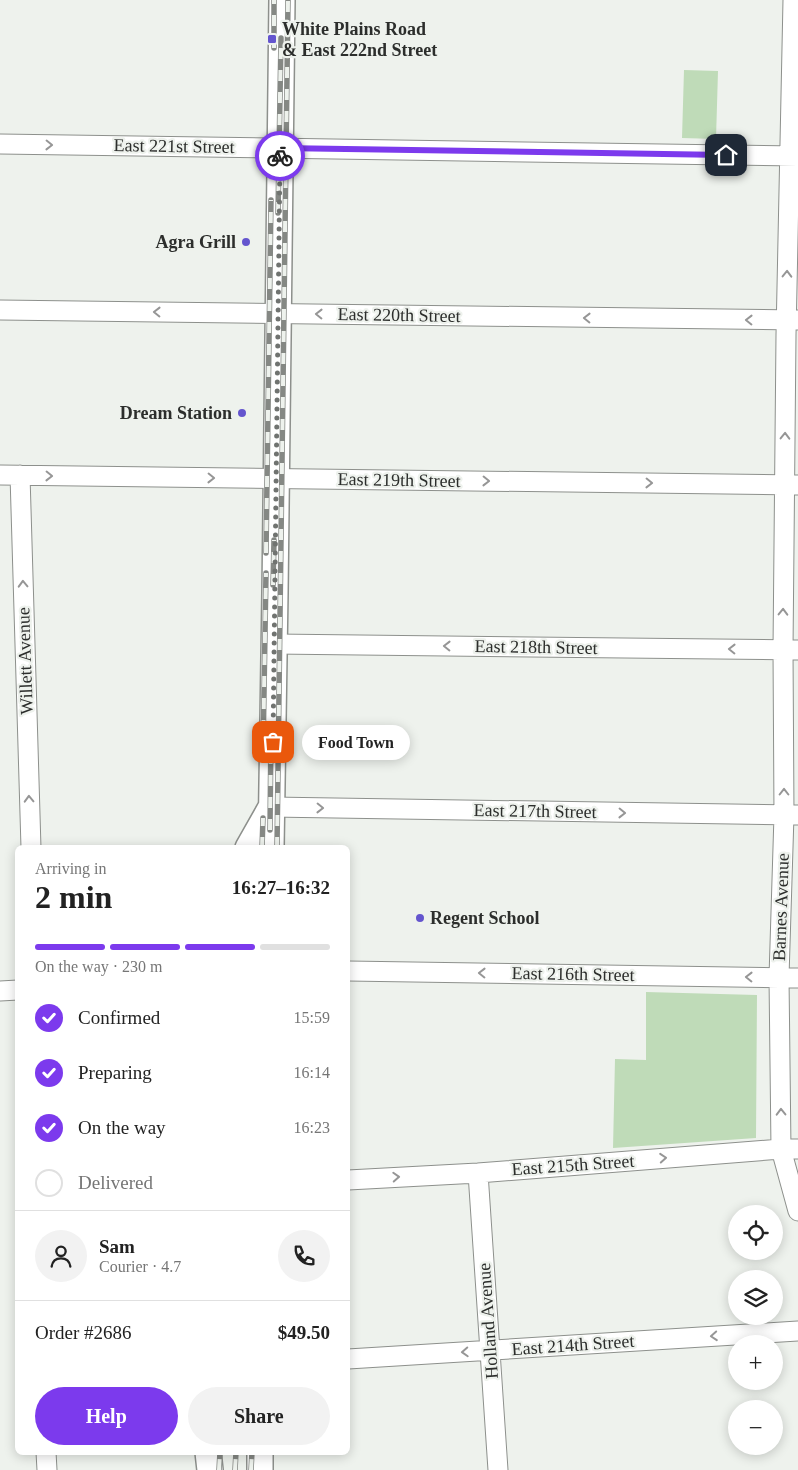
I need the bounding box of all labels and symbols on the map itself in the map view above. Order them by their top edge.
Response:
place label: White Plains Road & East 222nd Street [282,19,437,60]
marker: White Plains Road & East 222nd Street [266,33,278,45]
courier [255,131,305,181]
pin [705,134,747,176]
street label: East 221st Street [113,135,235,157]
one-way arrow [45,140,53,150]
place label: Agra Grill [156,232,236,252]
marker: Agra Grill [240,236,252,248]
one-way arrow [782,270,792,278]
street label: East 220th Street [337,304,461,326]
one-way arrow [153,307,160,317]
one-way arrow [315,309,323,319]
one-way arrow [583,313,590,323]
one-way arrow [745,315,753,325]
place label: Dream Station [120,403,232,423]
marker: Dream Station [236,407,248,419]
one-way arrow [780,432,790,440]
street label: East 219th Street [337,469,461,491]
one-way arrow [45,471,53,481]
one-way arrow [207,472,215,483]
one-way arrow [483,476,491,486]
one-way arrow [646,478,653,488]
one-way arrow [17,580,28,588]
street label: Willett Avenue [13,607,37,715]
one-way arrow [778,608,788,616]
street label: East 218th Street [474,636,598,658]
one-way arrow [443,641,450,651]
one-way arrow [728,644,736,654]
pin [252,721,294,763]
callout: Food Town [303,724,410,760]
one-way arrow [779,788,789,796]
one-way arrow [24,795,34,802]
street label: East 217th Street [473,800,597,822]
one-way arrow [316,803,324,813]
one-way arrow [619,807,627,818]
street label: Barnes Avenue [769,853,793,961]
place label: Regent School [430,908,540,928]
marker: Regent School [414,912,426,924]
street label: East 216th Street [511,963,635,985]
one-way arrow [478,968,486,978]
one-way arrow [745,972,753,982]
one-way arrow [775,1108,786,1116]
street label: East 215th Street [511,1151,635,1179]
one-way arrow [659,1153,667,1164]
one-way arrow [392,1172,400,1183]
street label: Holland Avenue [474,1262,502,1380]
street label: East 214th Street [511,1331,635,1359]
one-way arrow [710,1331,718,1342]
one-way arrow [461,1346,469,1357]

